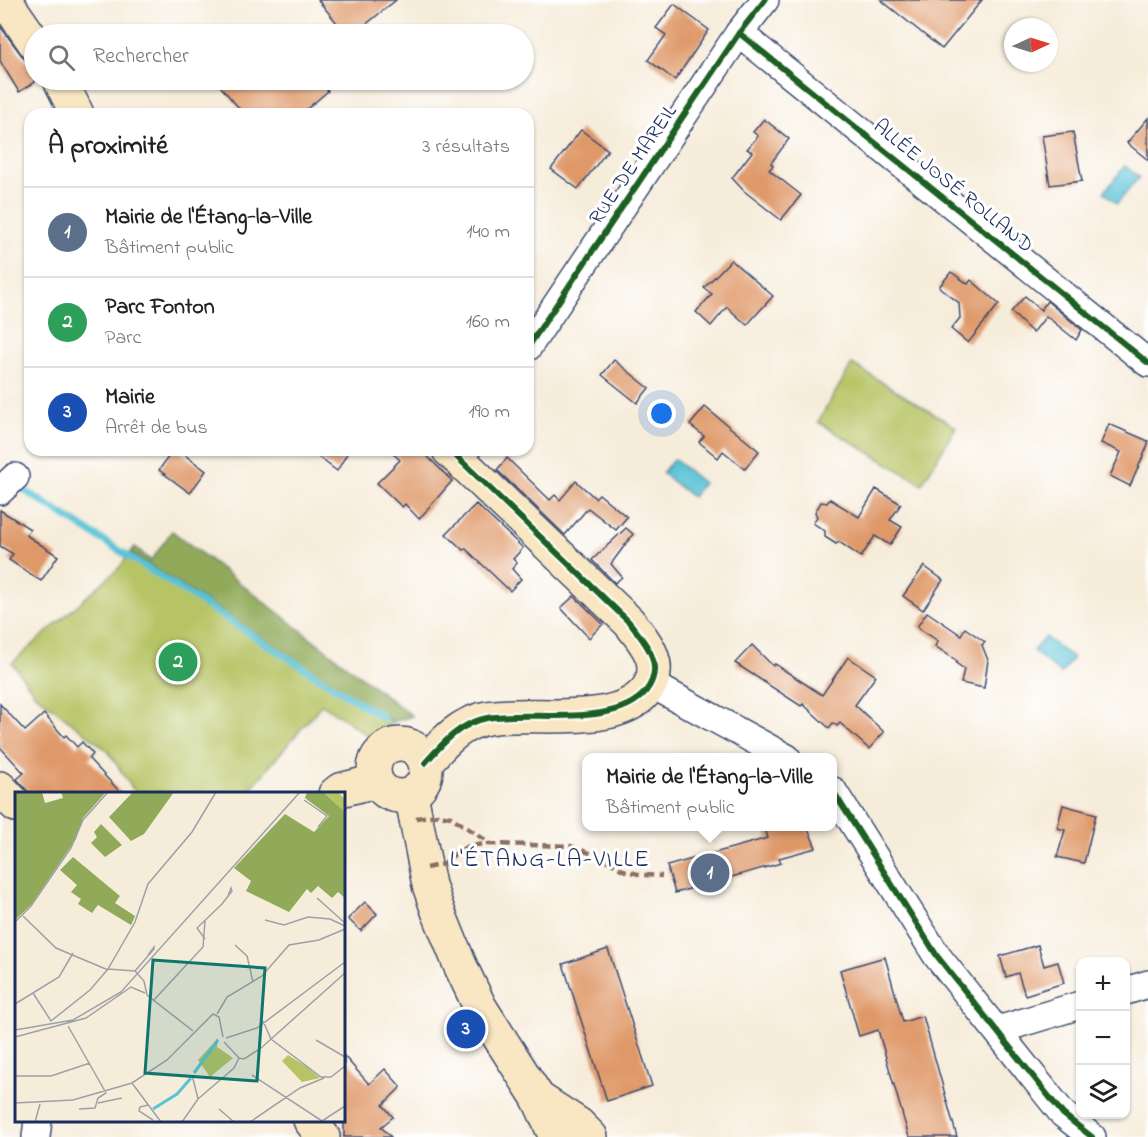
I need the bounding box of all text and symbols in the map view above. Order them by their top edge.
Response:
north arrow [1004,18,1058,72]
search box [24,24,534,90]
icon: search [45,41,78,74]
text: Rechercher [93,41,189,73]
street label: RUE DE MAREIL [582,99,685,231]
street label: ALLÉE JOSÉ ROLLAND [866,112,1039,261]
text: À proximité [48,128,168,166]
text: 3 résultats [422,133,510,162]
text: Mairie de l'Étang-la-Ville [105,202,312,234]
text: 1 [64,218,71,247]
text: 140 m [466,218,510,247]
text: Bâtiment public [105,234,234,263]
text: Parc Fonton [105,292,215,324]
text: 2 [63,308,72,337]
text: 160 m [466,308,510,337]
text: Parc [105,324,141,353]
text: Mairie [105,382,155,414]
text: 3 [63,398,72,427]
text: 190 m [468,398,510,427]
your location [647,399,676,428]
text: Arrêt de bus [105,414,208,443]
pin: 2 [158,640,198,684]
popup [582,753,837,831]
text: Mairie de l'Étang-la-Ville [606,762,813,794]
inset map [15,792,345,1122]
text: Bâtiment public [606,794,735,823]
district label: L'ÉTANG-LA-VILLE [450,843,650,878]
pin: 1 [690,850,730,896]
map controls [1076,957,1130,1119]
button: + [1076,957,1130,1011]
pin: 3 [446,1006,486,1052]
button: − [1076,1011,1130,1065]
button: layers [1076,1065,1130,1119]

